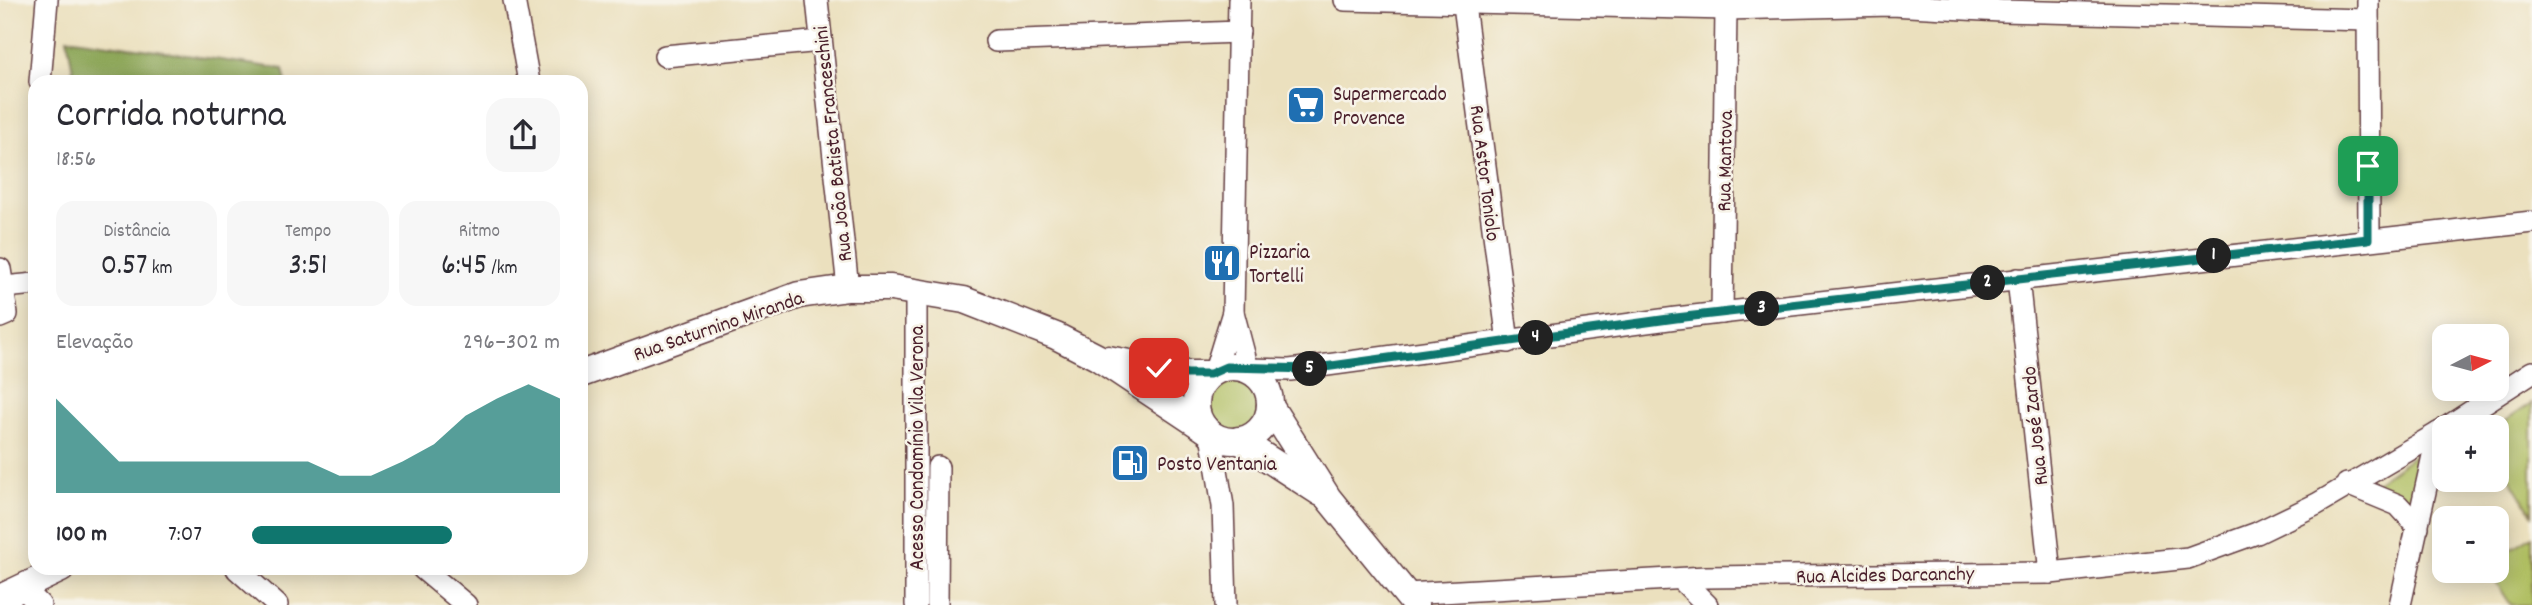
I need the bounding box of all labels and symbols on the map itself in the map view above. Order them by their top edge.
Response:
street label: Rua João Batista Franceschini [808,24,862,263]
place label: Supermercado Provence [1333,81,1447,135]
supermarket icon: Supermercado Provence [1285,84,1327,126]
street label: Rua Astor Toniolo [1460,104,1506,243]
street label: Rua Mantova [1711,109,1743,212]
pin [2338,136,2398,196]
pin: 1 [2196,238,2232,274]
place label: Pizzaria Tortelli [1249,239,1311,293]
restaurant icon: Pizzaria Tortelli [1201,242,1243,284]
pin: 2 [1970,266,2006,300]
street label: Rua Saturnino Miranda [630,284,809,371]
pin: 3 [1744,292,1780,326]
pin: 4 [1518,320,1554,356]
street label: Acesso Condomínio Vila Verona [904,324,934,571]
north arrow [2432,324,2510,401]
pin [1129,338,1189,398]
pin: 5 [1292,352,1328,386]
street label: Rua José Zardo [2016,365,2058,487]
fuel station icon: Posto Ventania [1109,442,1151,484]
place label: Posto Ventania [1157,451,1278,481]
street label: Rua Alcides Darcanchy [1796,560,1975,594]

